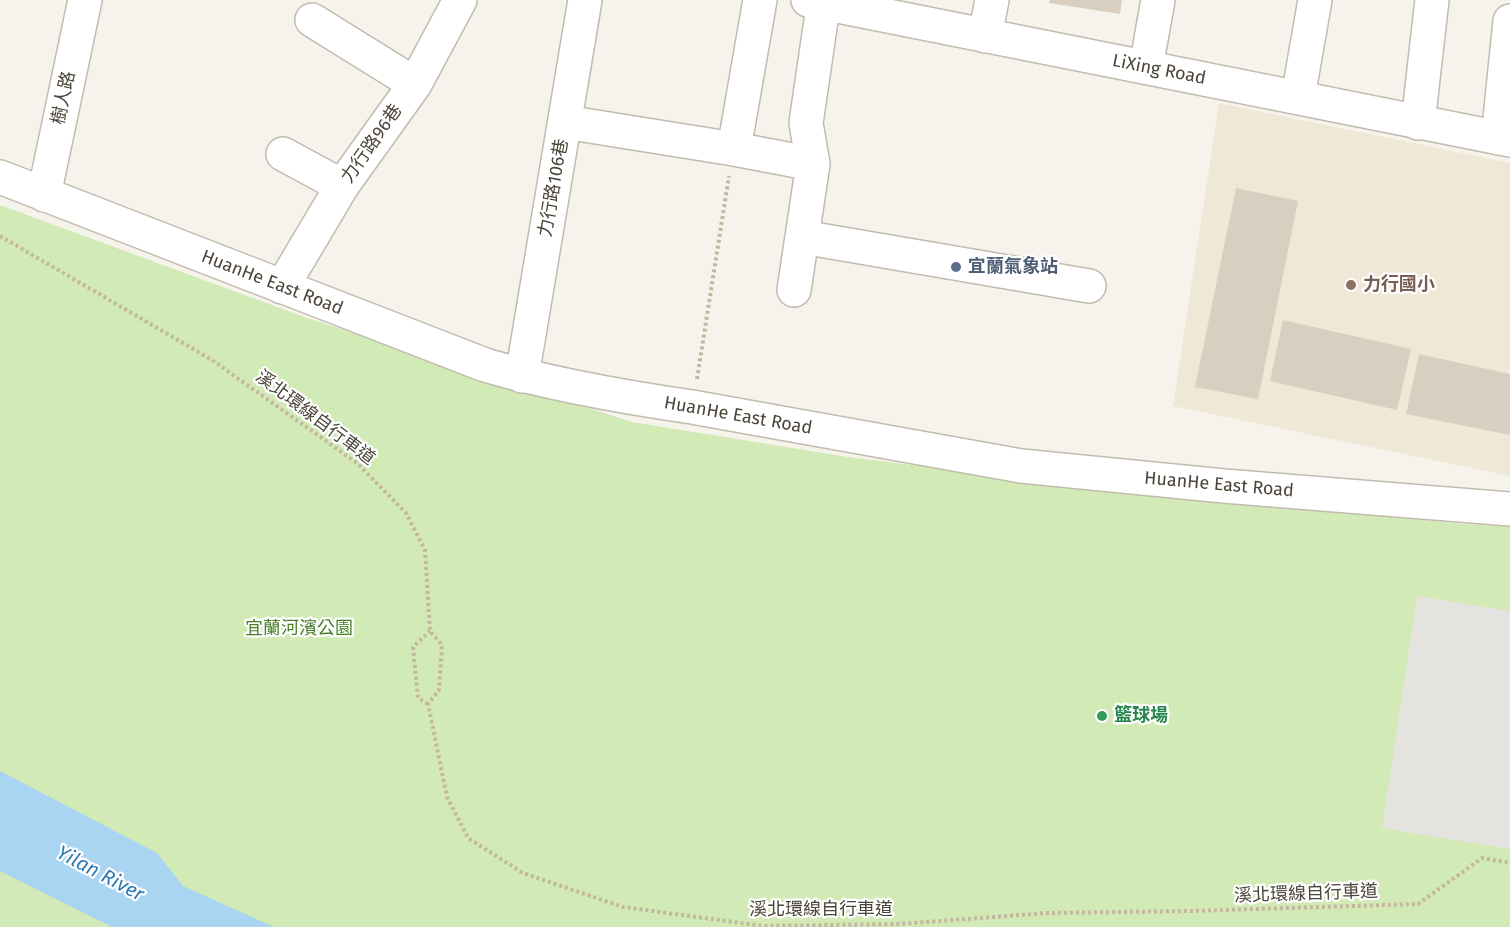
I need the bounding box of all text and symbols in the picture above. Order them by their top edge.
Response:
street label: LiXing Road [1110,50,1208,90]
street label: 樹人路 [48,69,80,127]
street label: 力行路96巷 [337,101,407,187]
street label: 力行路106巷 [535,137,573,239]
street label: HuanHe East Road [198,246,346,320]
place label: 宜蘭氣象站 [968,256,1058,278]
marker: 宜蘭氣象站 [949,260,963,274]
place label: 力行國小 [1363,274,1435,296]
marker: 力行國小 [1344,278,1358,292]
street label: 溪北環線自行車道 [251,366,379,470]
street label: HuanHe East Road [662,392,814,440]
street label: HuanHe East Road [1143,468,1295,502]
park label: 宜蘭河濱公園 [245,618,353,640]
place label: 籃球場 [1114,705,1168,727]
marker: 籃球場 [1095,709,1109,723]
water label: Yilan River [52,841,148,907]
street label: 溪北環線自行車道 [1234,881,1378,907]
street label: 溪北環線自行車道 [749,899,893,921]

